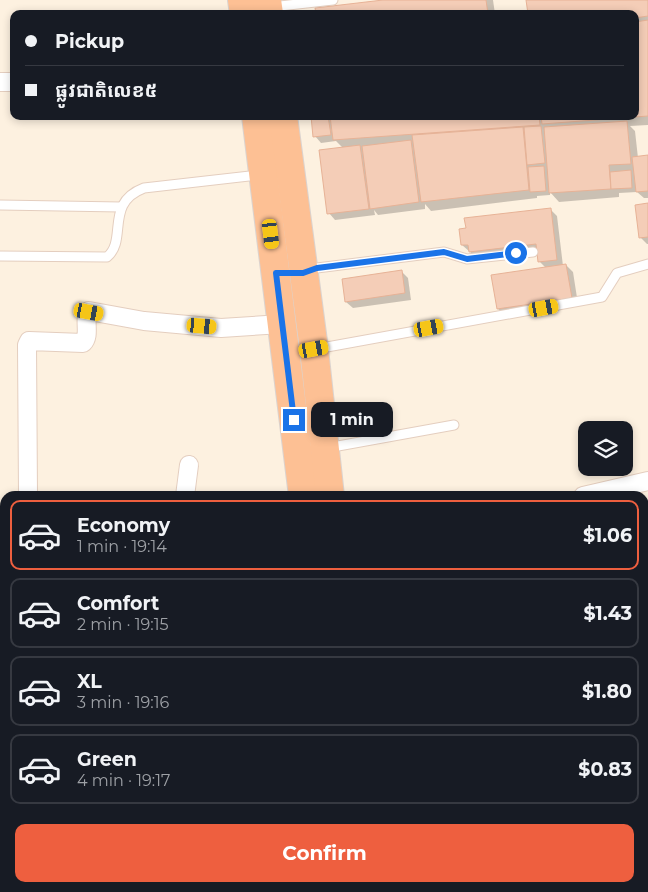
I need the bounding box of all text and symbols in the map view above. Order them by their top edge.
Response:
text: Pickup [55,30,124,53]
text: ផ្លូវជាតិលេខ៥ [55,79,157,102]
car [261,218,280,250]
route start [505,242,527,264]
car [527,298,560,318]
car [72,302,105,322]
car [186,317,217,335]
car [412,318,445,338]
car [297,339,330,359]
callout: 1 min [312,402,394,438]
route end [283,409,305,431]
text: 1 min [330,410,374,429]
map controls [578,421,633,476]
button: layers [578,421,633,476]
icon: car [17,513,62,558]
text: Economy [77,514,170,537]
text: $1.06 [583,524,632,547]
text: 1 min · 19:14 [77,537,167,556]
icon: car [17,591,62,636]
text: Comfort [77,592,159,615]
text: $1.43 [583,602,632,625]
text: 2 min · 19:15 [77,615,169,634]
icon: car [17,669,62,714]
text: XL [77,670,102,693]
text: $1.80 [582,680,632,703]
text: 3 min · 19:16 [77,693,169,712]
icon: car [17,747,62,792]
text: Green [77,748,137,771]
text: $0.83 [578,758,632,781]
text: 4 min · 19:17 [77,771,170,790]
button: Confirm [15,824,634,882]

